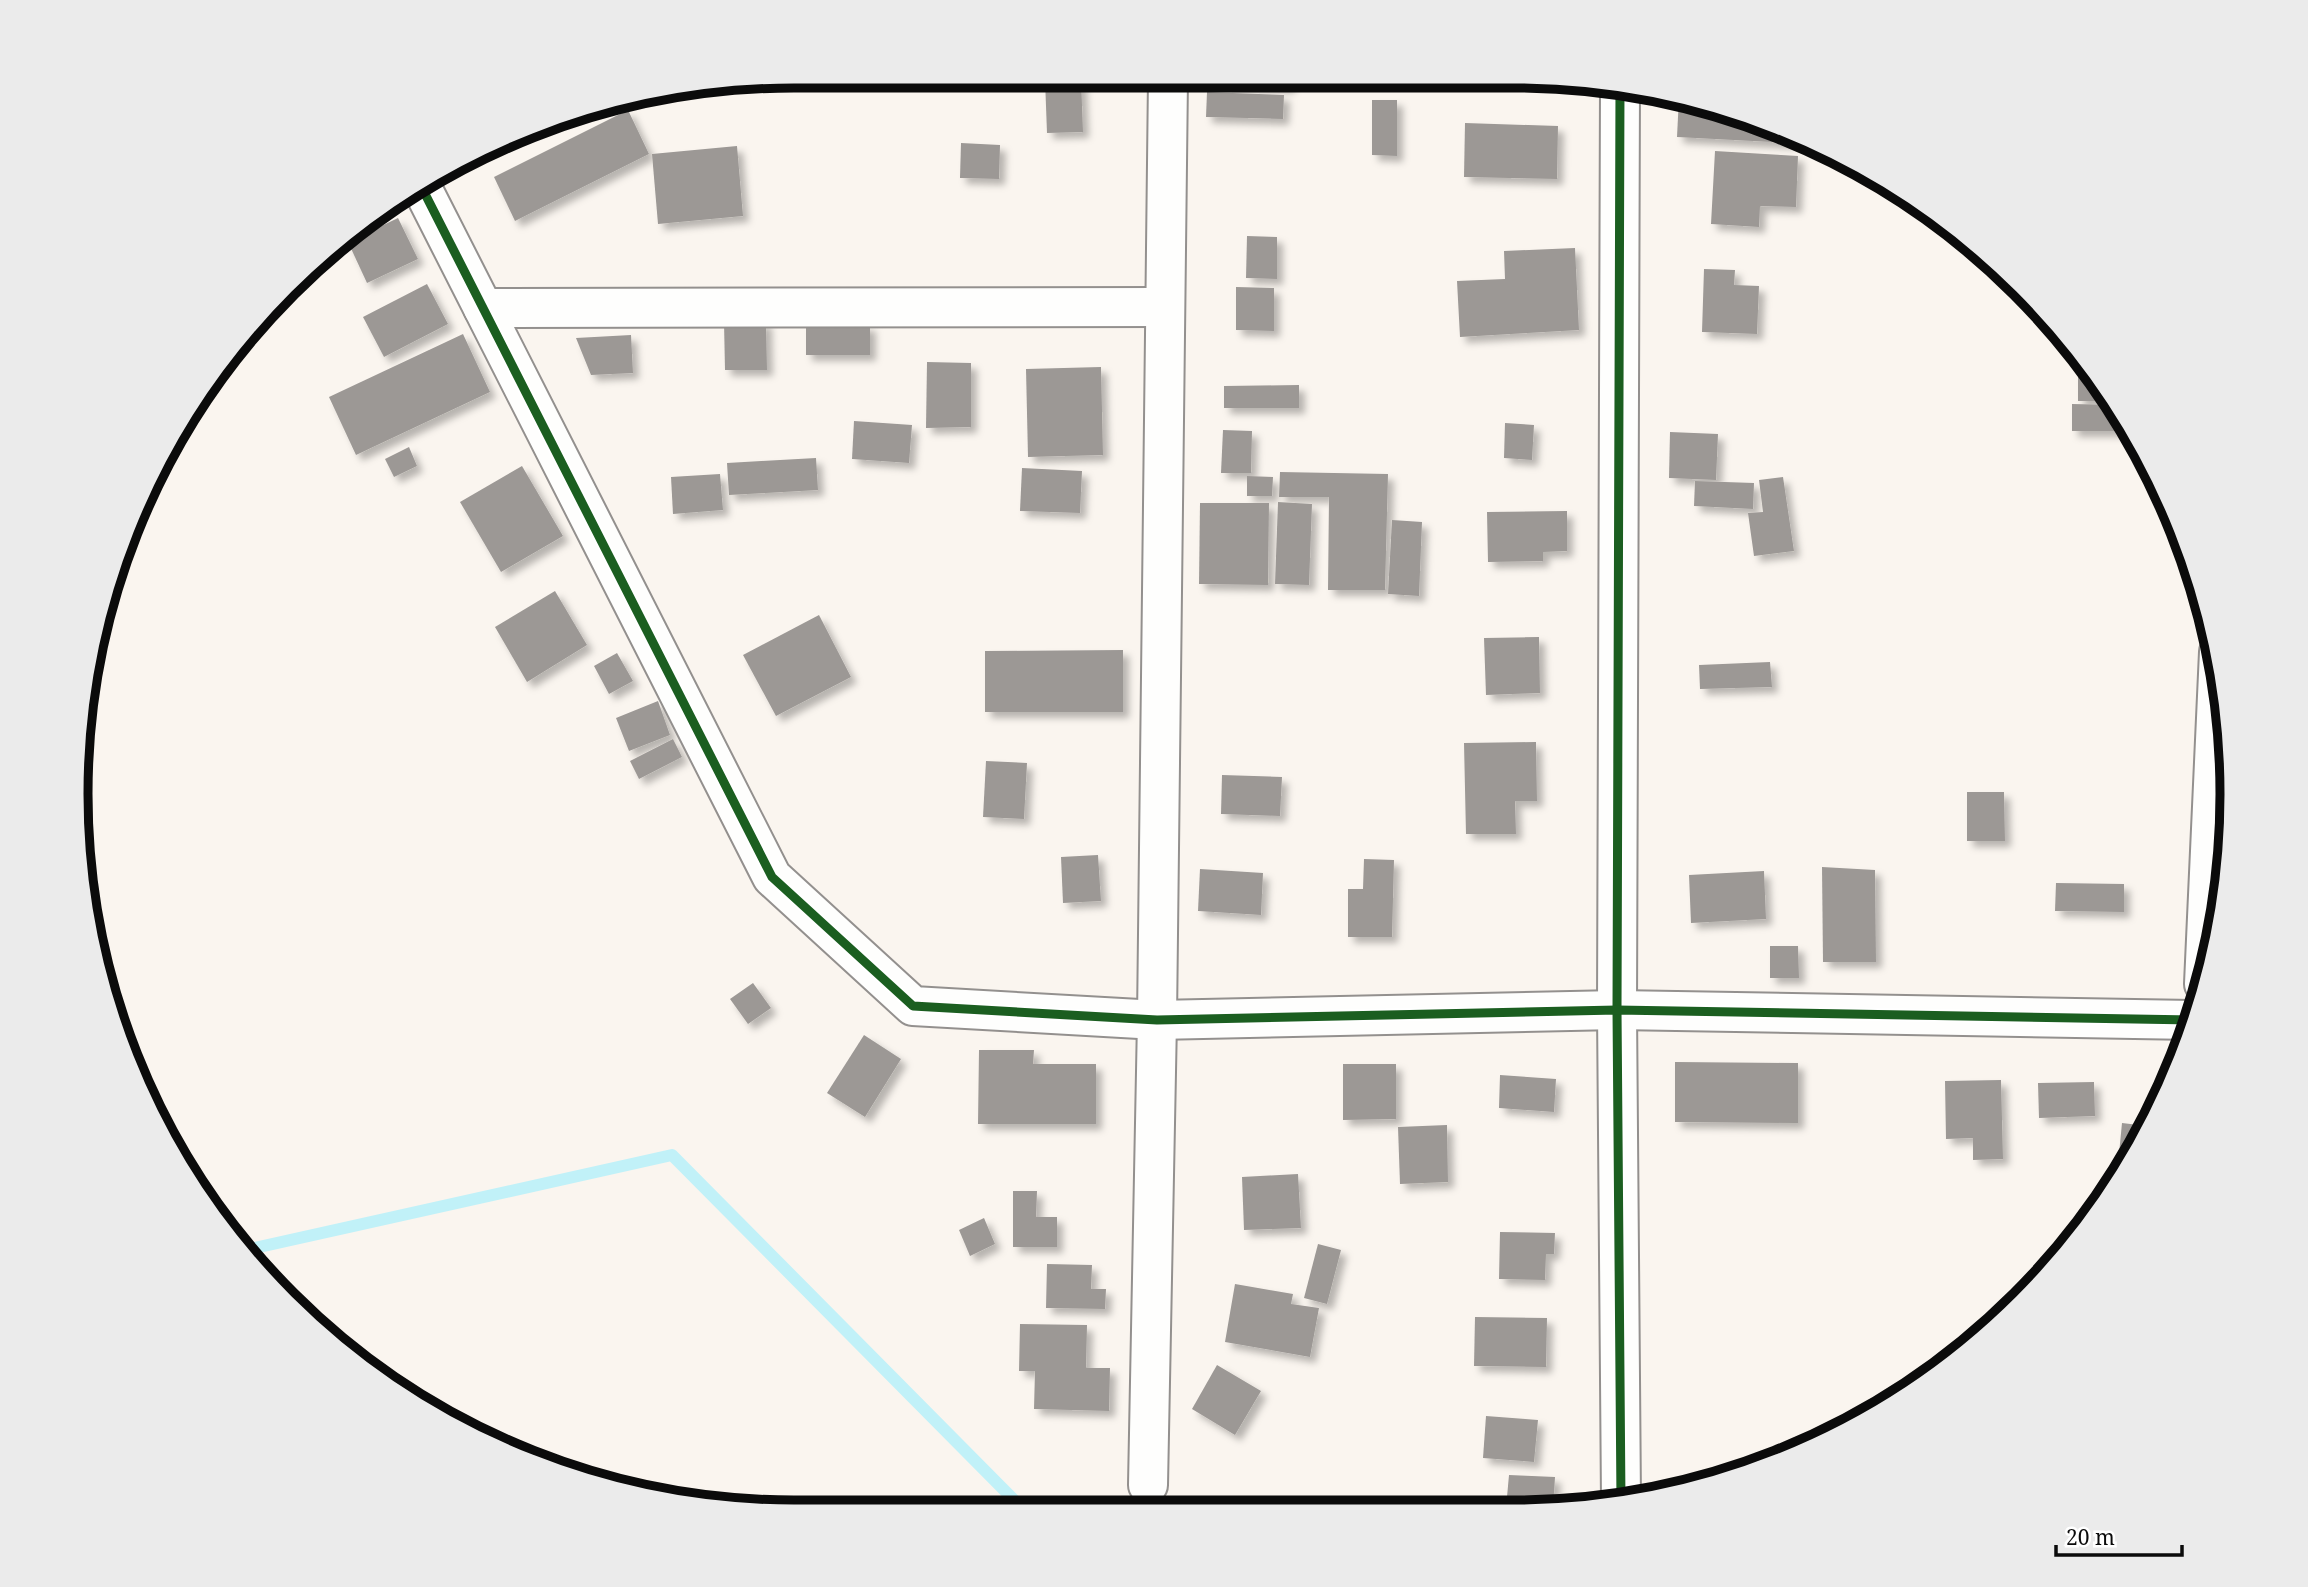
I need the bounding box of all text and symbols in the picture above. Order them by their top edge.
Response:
scale bar [2056,1514,2182,1558]
text: 20 m [2066,1523,2115,1551]

